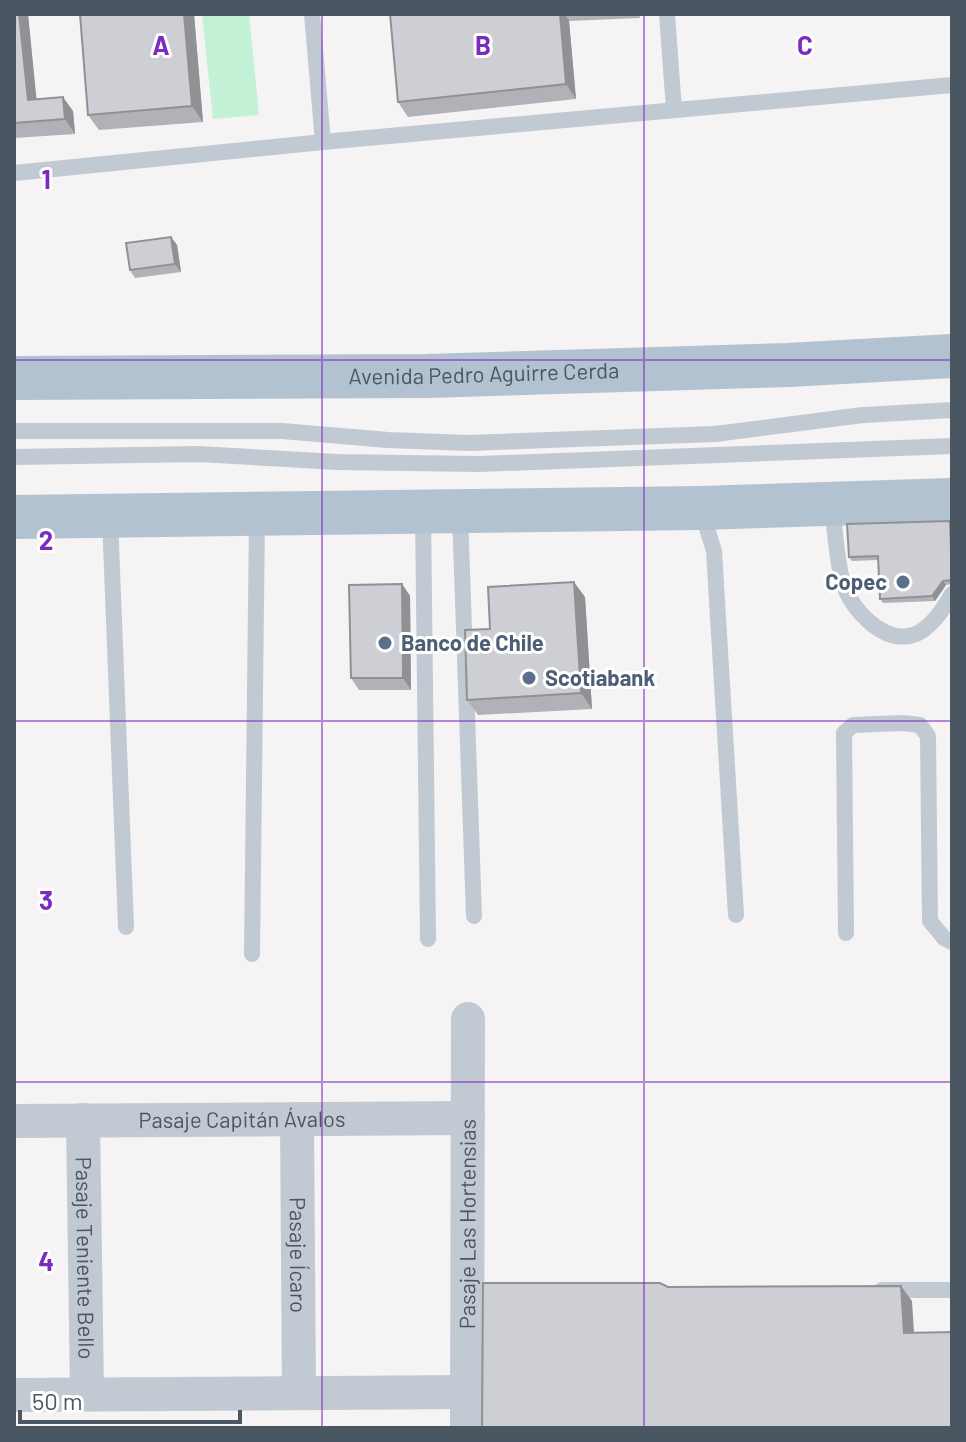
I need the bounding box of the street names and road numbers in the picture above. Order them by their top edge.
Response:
street label: Avenida Pedro Aguirre Cerda [349,356,620,388]
street label: Pasaje Capitán Ávalos [138,1105,346,1132]
street label: Pasaje Las Hortensias [453,1119,480,1329]
street label: Pasaje Teniente Bello [72,1156,100,1360]
street label: Pasaje Ícaro [286,1197,312,1313]

